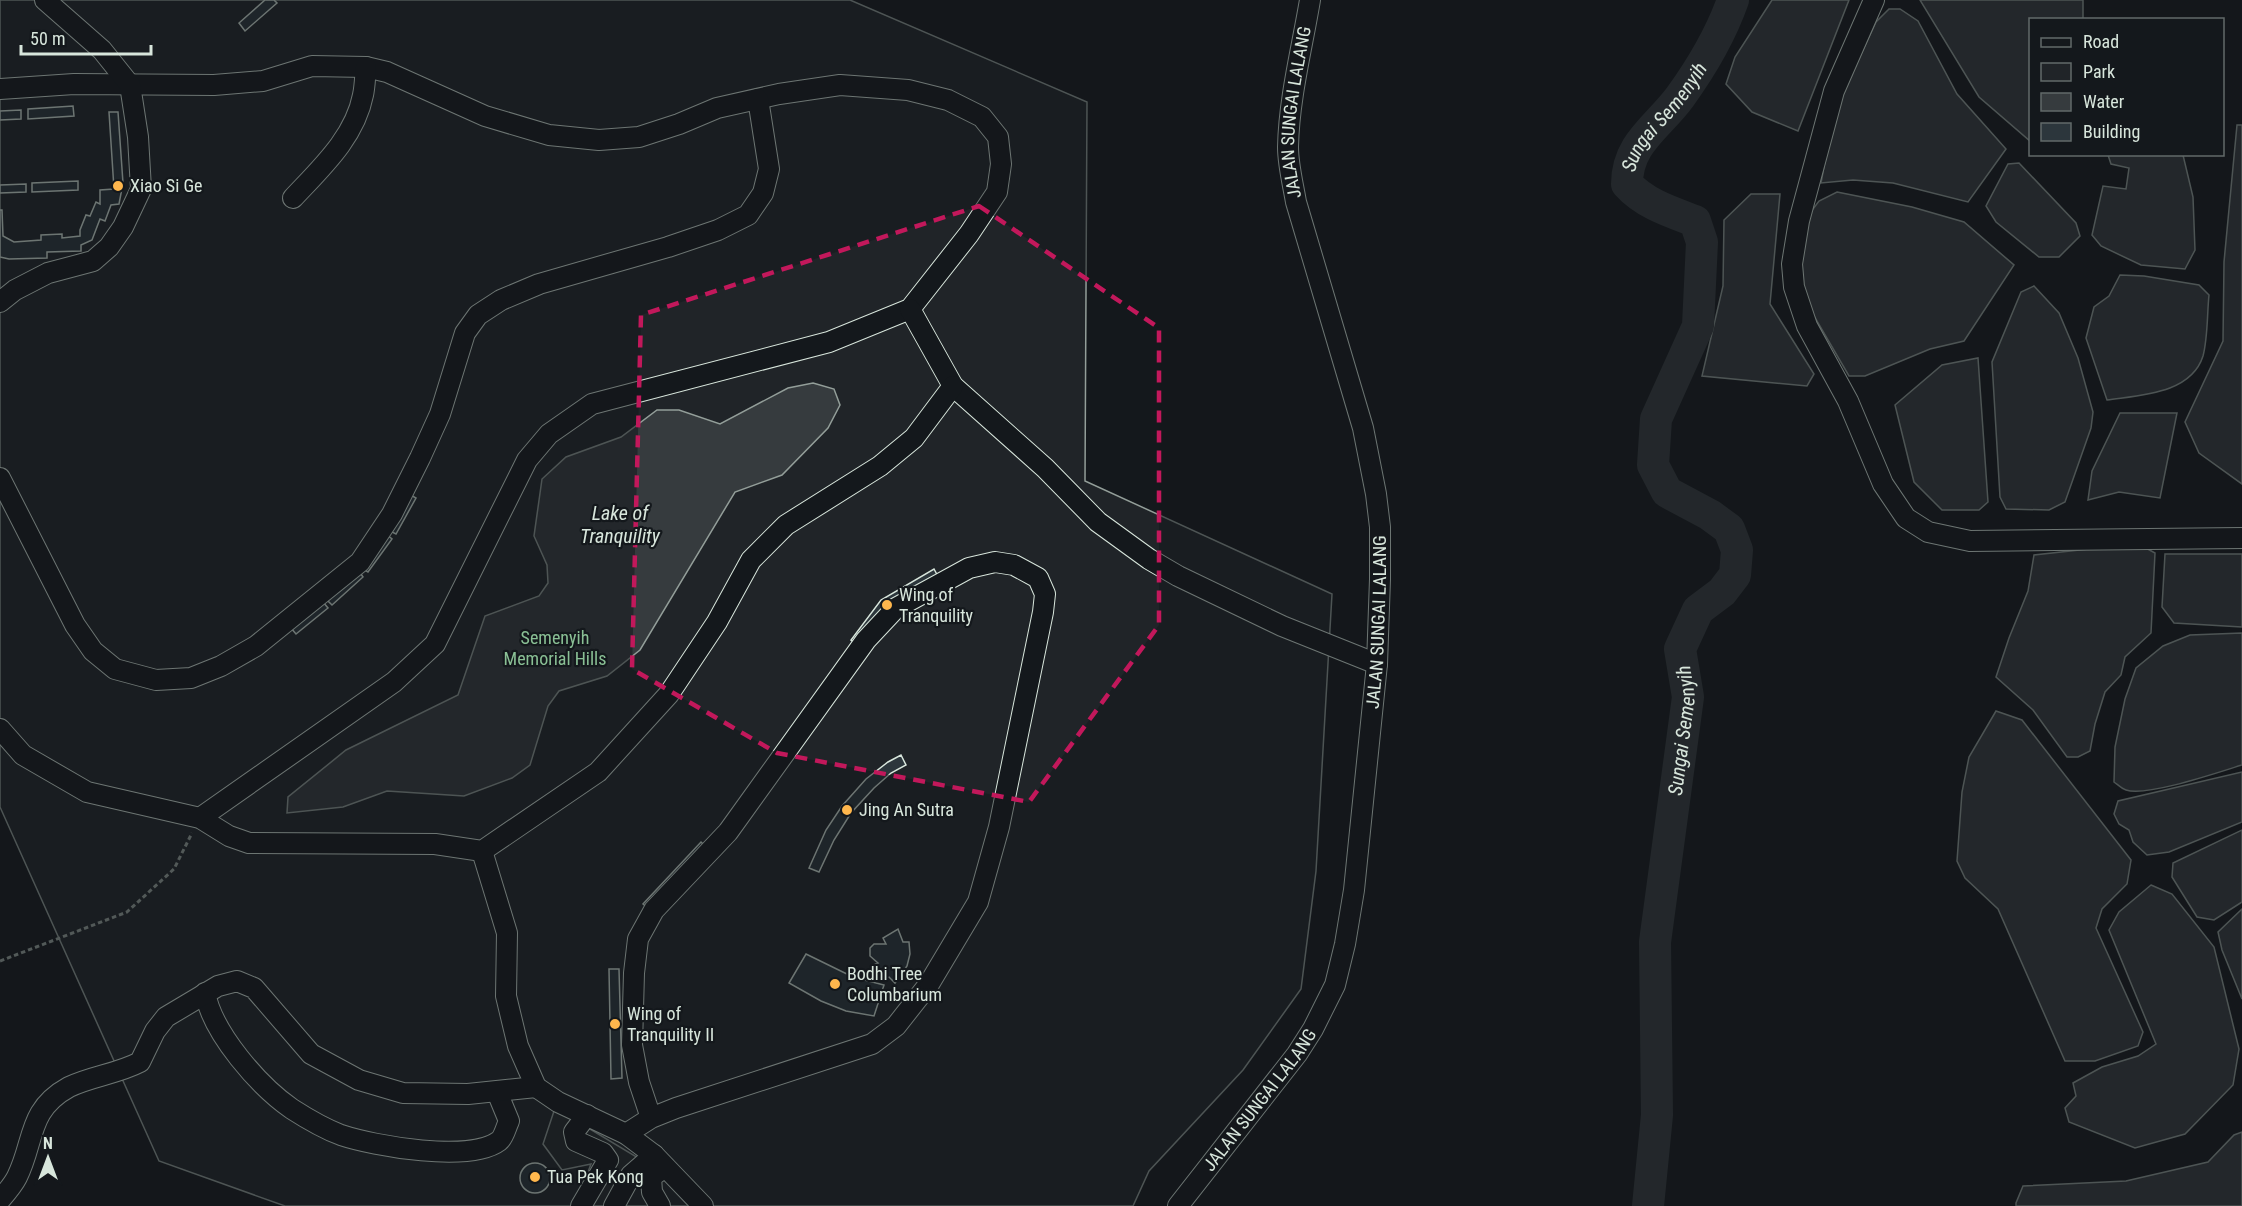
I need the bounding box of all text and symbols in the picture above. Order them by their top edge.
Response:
scale bar [21,18,152,56]
legend [2029,18,2224,156]
street label: JALAN SUNGAI LALANG [1277,24,1315,200]
text: 50 m [30,28,65,49]
text: Road [2083,31,2119,52]
water label: Sungai Semenyih [1616,58,1712,174]
text: Park [2083,61,2115,82]
text: Water [2083,91,2125,112]
text: Building [2083,121,2140,142]
place label: Xiao Si Ge [130,175,203,196]
marker: Xiao Si Ge [111,179,125,193]
water label: Lake of Tranquility [580,501,661,548]
street label: JALAN SUNGAI LALANG [1362,535,1390,710]
place label: Wing of Tranquility [899,584,974,626]
marker: Wing of Tranquility [880,598,894,612]
park label: Semenyih Memorial Hills [504,627,606,669]
water label: Sungai Semenyih [1663,664,1700,797]
place label: Jing An Sutra [859,799,954,820]
marker: Jing An Sutra [840,803,854,817]
place label: Bodhi Tree Columbarium [847,963,942,1005]
marker: Bodhi Tree Columbarium [828,977,842,991]
place label: Wing of Tranquility II [627,1003,714,1045]
marker: Wing of Tranquility II [608,1017,622,1031]
street label: JALAN SUNGAI LALANG [1198,1025,1320,1175]
north arrow [18,1128,78,1188]
text: N [43,1134,53,1153]
place label: Tua Pek Kong [547,1166,644,1187]
marker: Tua Pek Kong [528,1170,542,1184]

